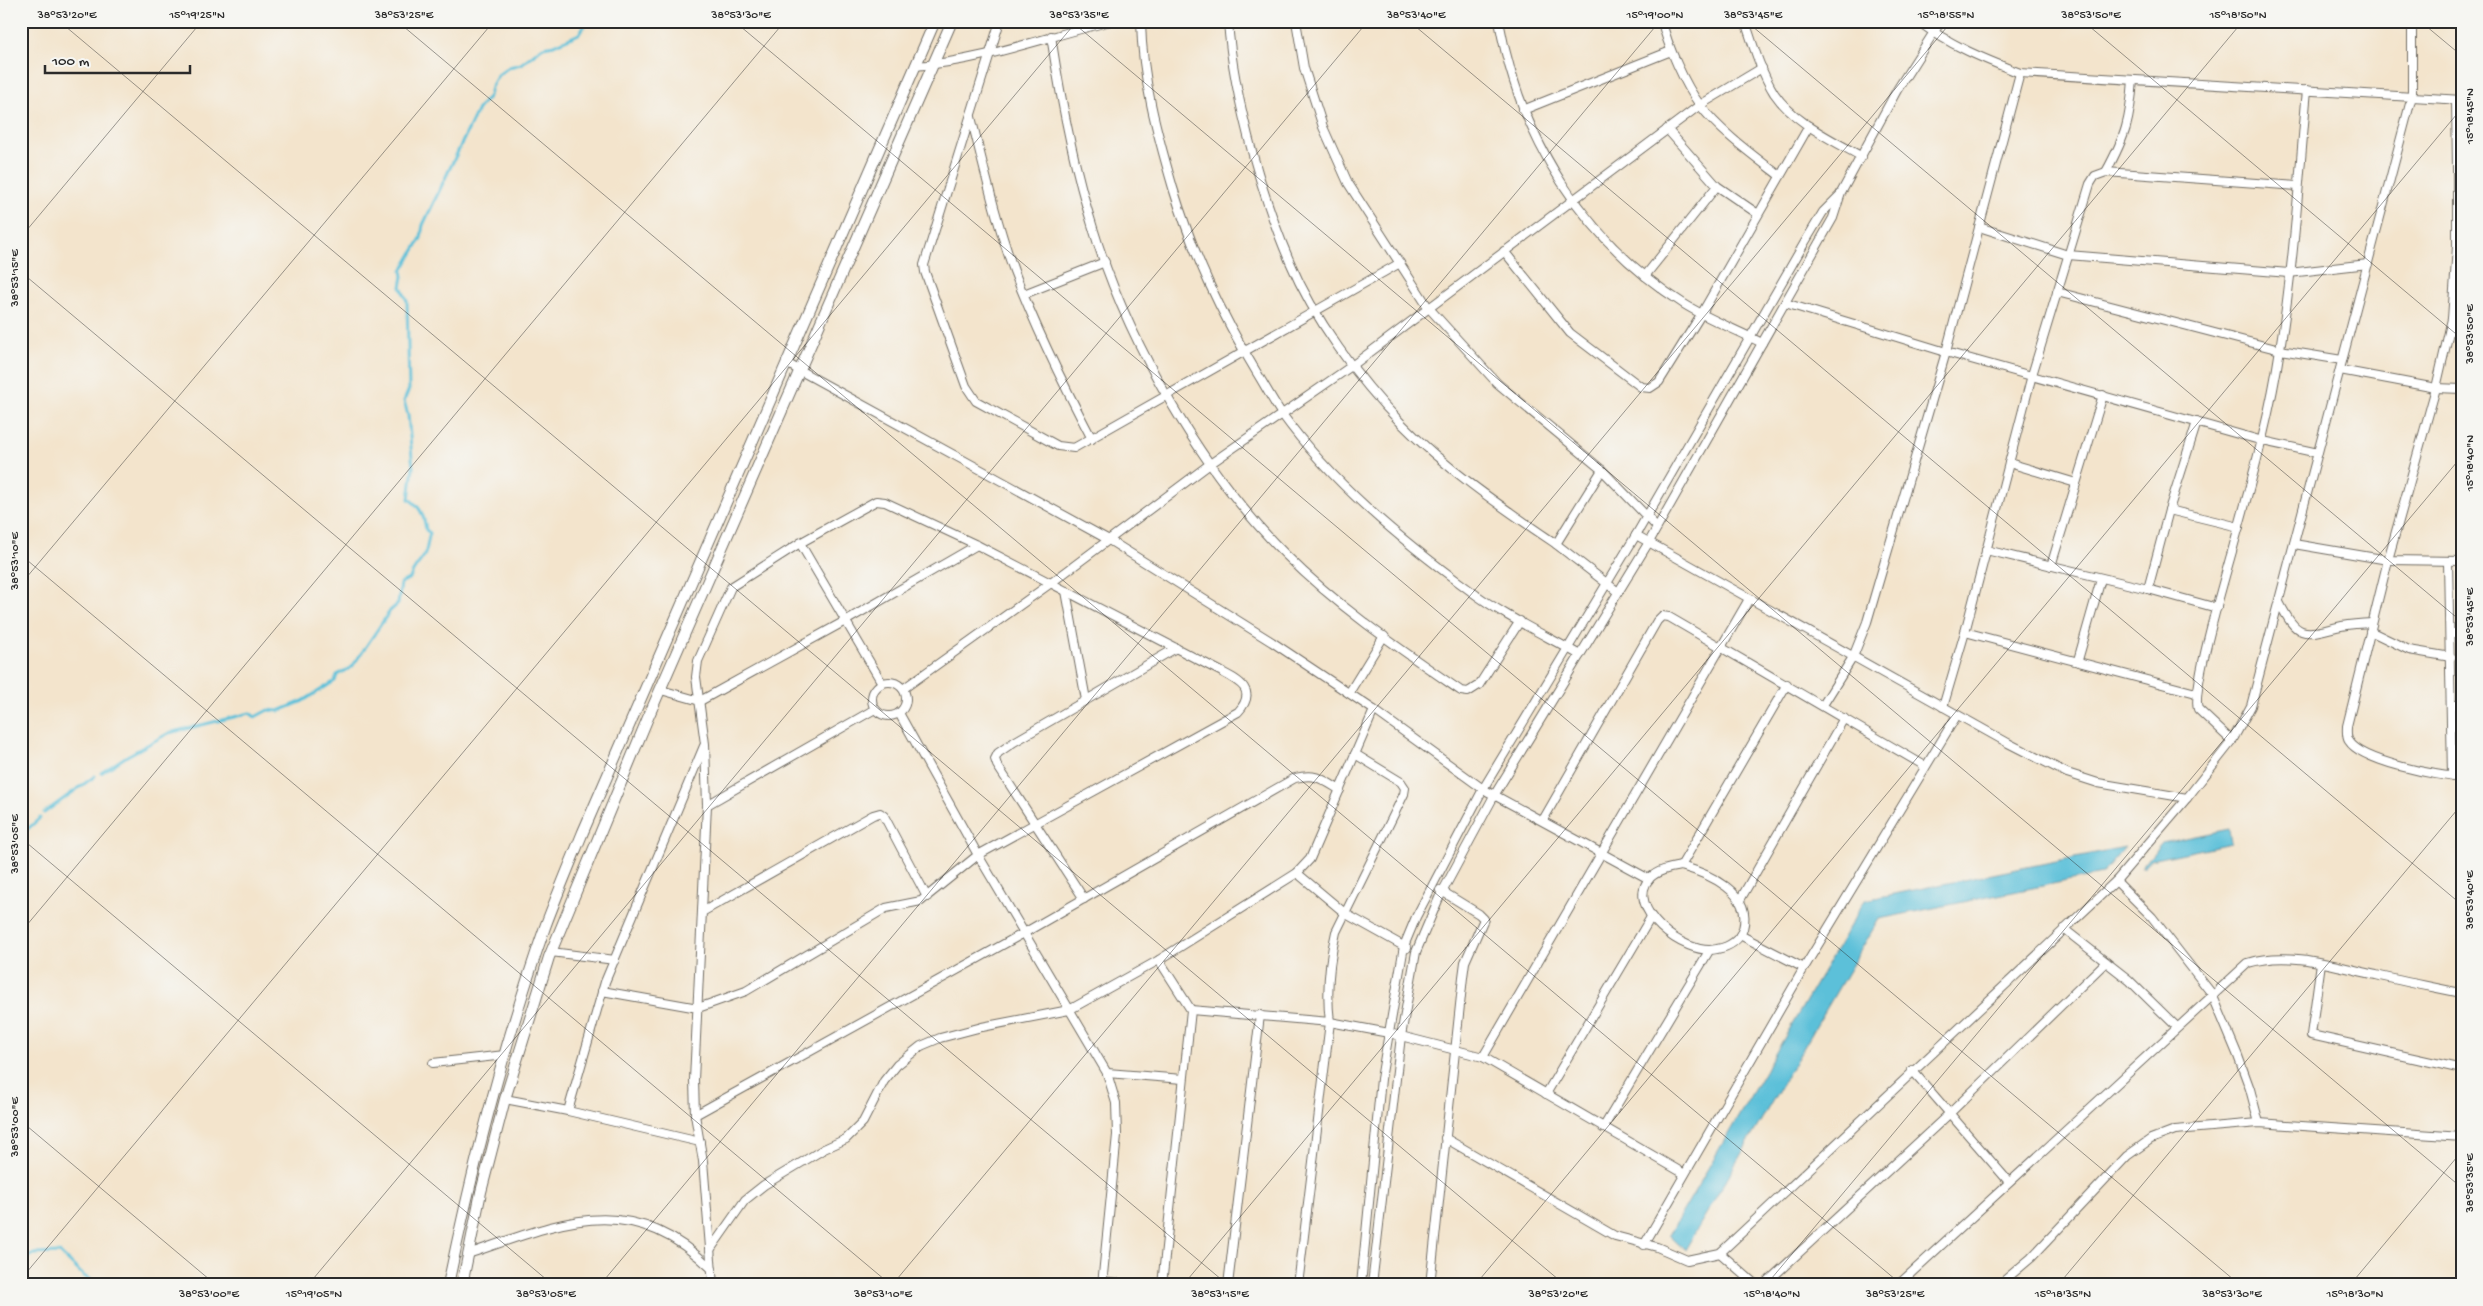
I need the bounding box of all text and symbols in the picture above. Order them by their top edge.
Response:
text: 38°53'20"E [37,9,97,23]
text: 15°19'25"N [168,9,225,23]
text: 38°53'25"E [374,9,434,23]
text: 38°53'30"E [710,9,771,23]
text: 38°53'35"E [1049,9,1109,23]
text: 38°53'40"E [1386,9,1446,23]
text: 15°19'00"N [1626,9,1684,23]
text: 38°53'45"E [1723,9,1783,23]
text: 15°18'55"N [1917,9,1974,23]
text: 38°53'50"E [2060,9,2121,23]
text: 15°18'50"N [2209,9,2267,23]
scale bar [45,42,190,74]
text: 100 m [51,53,90,71]
text: 15°18'45"N [2464,88,2478,145]
text: 38°53'15"E [9,249,23,308]
text: 38°53'50"E [2464,304,2478,365]
text: 15°18'40"N [2464,435,2478,492]
text: 38°53'10"E [9,532,23,591]
text: 38°53'45"E [2464,587,2478,647]
text: 38°53'05"E [9,814,23,875]
text: 38°53'40"E [2464,870,2478,930]
text: 38°53'00"E [9,1097,23,1158]
text: 38°53'35"E [2464,1153,2478,1213]
text: 38°53'00"E [178,1288,239,1302]
text: 15°19'05"N [285,1288,342,1302]
text: 38°53'05"E [515,1288,576,1302]
text: 38°53'10"E [853,1288,912,1302]
text: 38°53'15"E [1190,1288,1249,1302]
text: 38°53'20"E [1528,1288,1588,1302]
text: 15°18'40"N [1743,1288,1800,1302]
text: 38°53'25"E [1865,1288,1925,1302]
text: 15°18'35"N [2034,1288,2091,1302]
text: 38°53'30"E [2201,1288,2262,1302]
text: 15°18'30"N [2326,1288,2384,1302]

